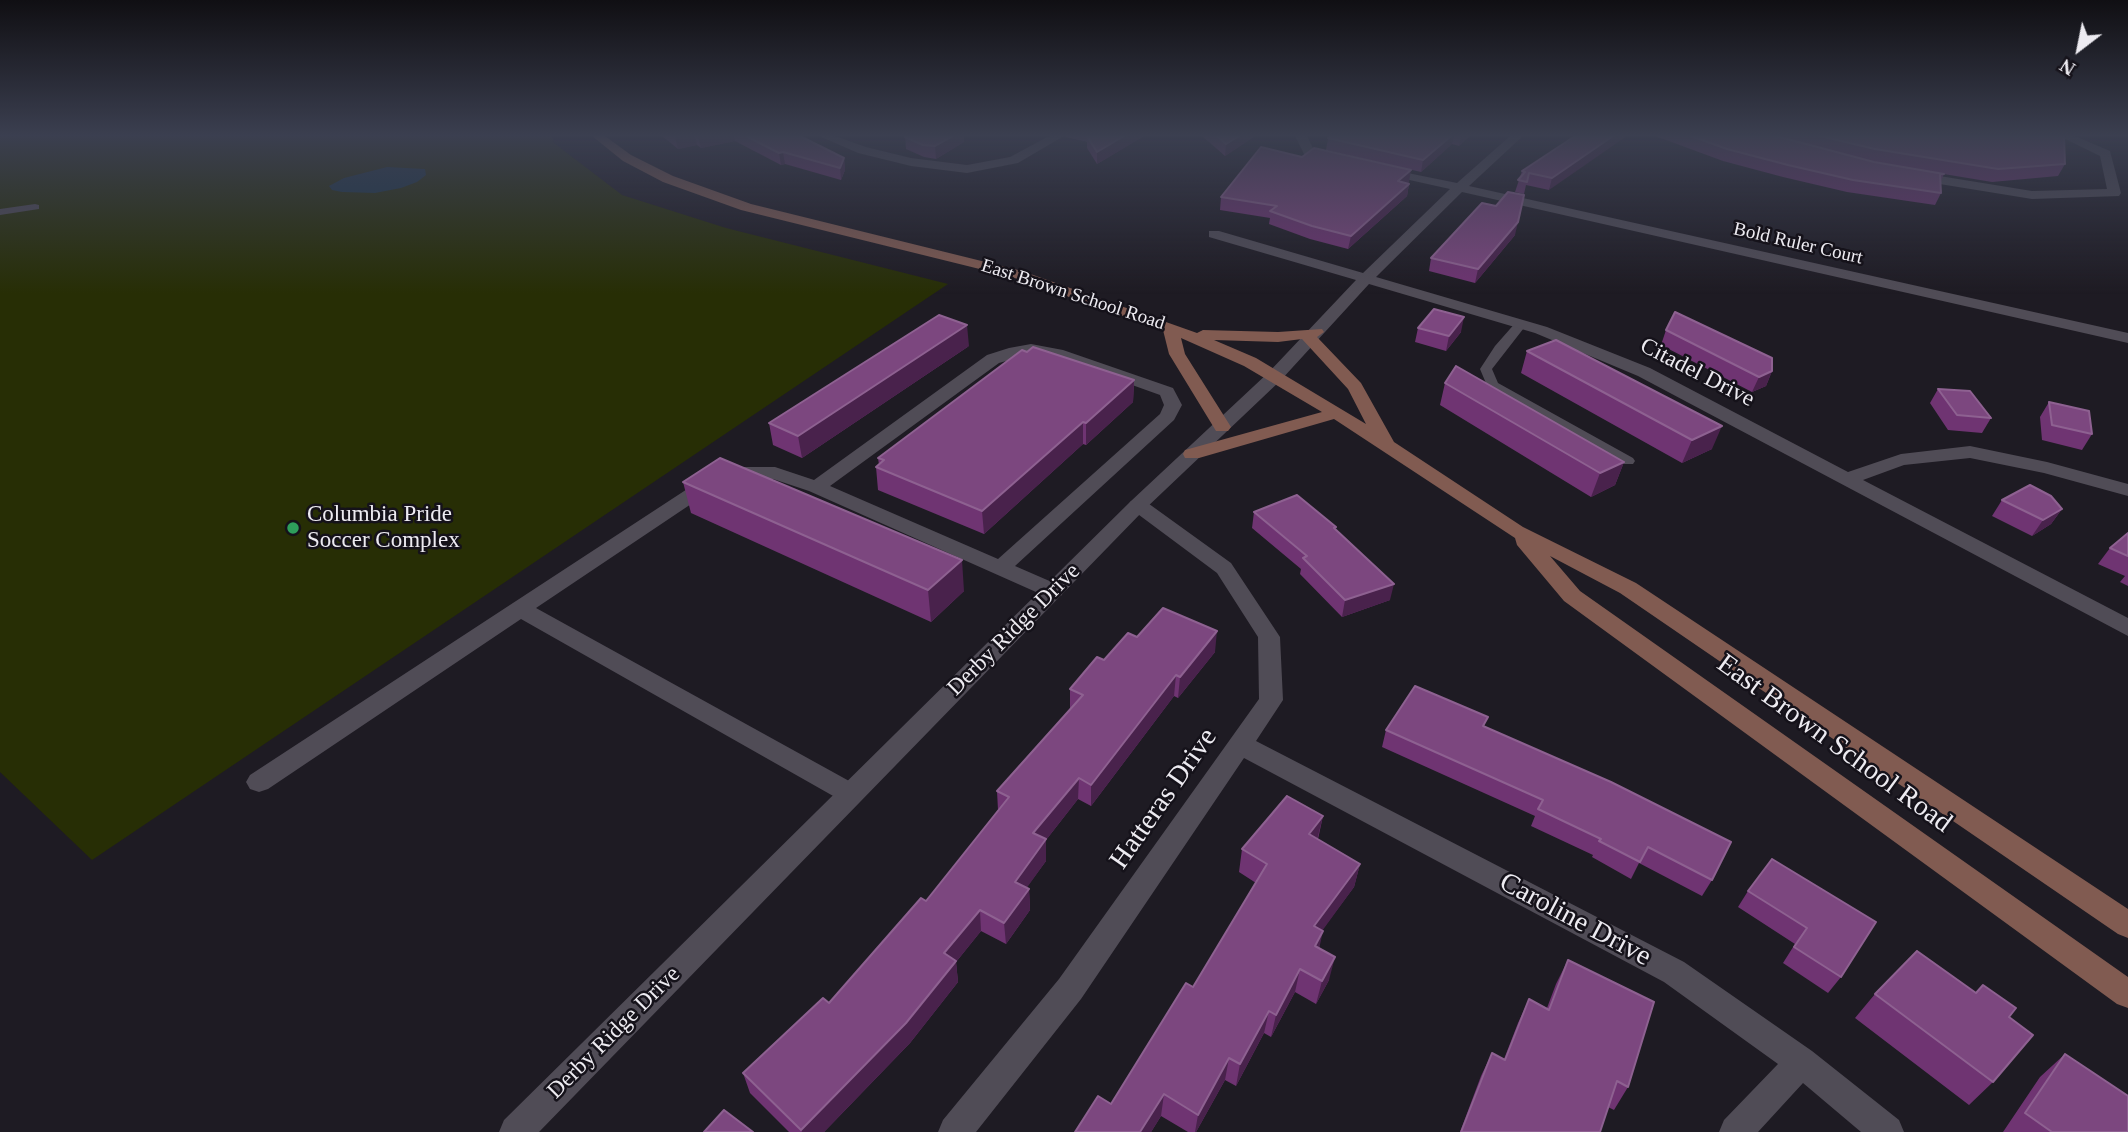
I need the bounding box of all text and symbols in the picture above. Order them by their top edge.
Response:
north arrow [2044,14,2114,84]
text: N [2056,55,2079,80]
street label: Bold Ruler Court [1731,218,1865,270]
street label: East Brown School Road [978,255,1168,335]
street label: Citadel Drive [1635,332,1759,414]
place label: Columbia Pride Soccer Complex [307,501,460,555]
marker: Columbia Pride Soccer Complex [285,520,301,536]
street label: Derby Ridge Drive [942,558,1086,702]
street label: East Brown School Road [1710,647,1958,841]
street label: Hatteras Drive [1103,722,1225,876]
street label: Caroline Drive [1493,866,1657,974]
street label: Derby Ridge Drive [542,961,686,1105]

